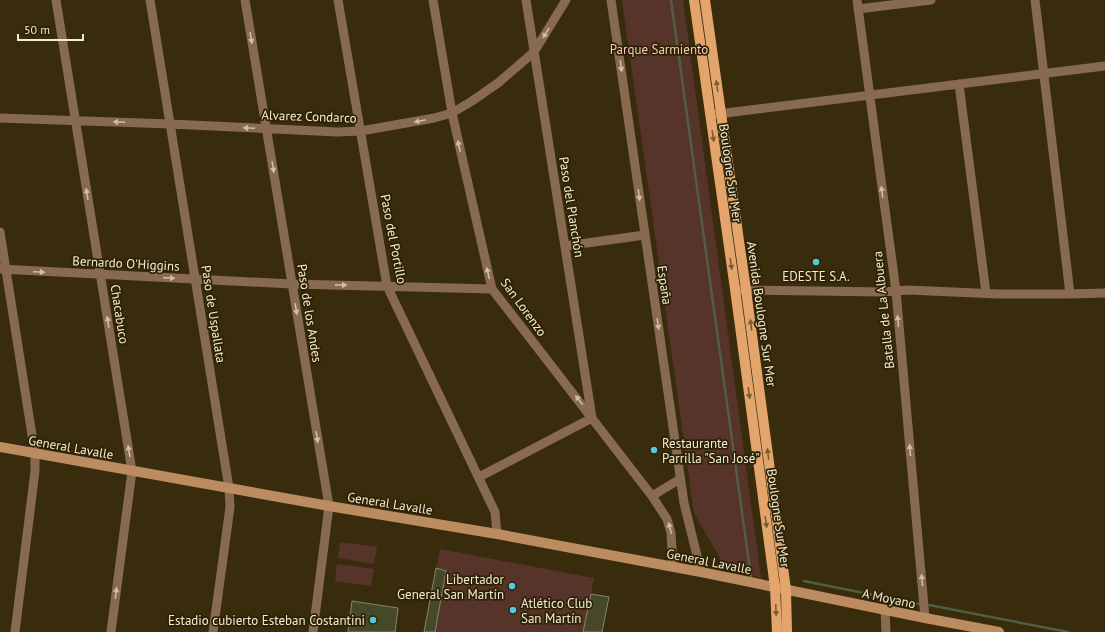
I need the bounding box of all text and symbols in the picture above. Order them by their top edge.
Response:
scale bar [18,16,83,42]
text: 50 m [24,22,50,37]
one-way arrow [542,27,549,39]
one-way arrow [249,32,255,45]
park label: Parque Sarmiento [610,41,708,58]
one-way arrow [618,60,624,72]
one-way arrow [714,80,720,92]
street label: Alvarez Condarco [261,106,357,127]
one-way arrow [113,118,125,125]
one-way arrow [413,118,426,124]
street label: Boulogne Sur Mer [715,123,746,224]
one-way arrow [243,124,255,131]
one-way arrow [710,130,716,142]
one-way arrow [456,140,462,152]
street label: Paso del Planchón [555,156,588,259]
one-way arrow [270,161,276,173]
one-way arrow [879,186,886,198]
one-way arrow [84,188,90,200]
one-way arrow [636,189,642,201]
street label: Paso del Portillo [376,193,411,285]
street label: Avenida Boulogne Sur Mer [743,240,780,389]
street label: Batalla de La Albuera [869,250,898,370]
street label: Bernardo O'Higgins [72,252,180,275]
marker: EDESTE S.A. [811,257,821,267]
one-way arrow [728,258,734,270]
street label: Paso de los Andes [293,263,326,363]
street label: Paso de Uspallata [197,264,230,364]
street label: España [653,264,676,306]
one-way arrow [484,266,490,279]
one-way arrow [33,268,45,275]
place label: EDESTE S.A. [782,268,850,285]
one-way arrow [163,275,176,281]
street label: San Lorenzo [497,275,550,340]
one-way arrow [335,282,348,288]
street label: Chacabuco [106,283,133,345]
one-way arrow [293,303,299,315]
one-way arrow [895,315,902,327]
one-way arrow [105,316,111,328]
one-way arrow [655,318,661,330]
one-way arrow [748,319,754,331]
one-way arrow [746,387,752,399]
one-way arrow [574,395,583,406]
one-way arrow [314,431,320,443]
street label: General Lavalle [27,432,115,463]
place label: Restaurante Parrilla "San José" [662,435,760,467]
one-way arrow [126,444,132,457]
one-way arrow [907,444,913,456]
marker: Restaurante Parrilla "San José" [649,445,659,455]
one-way arrow [765,448,771,460]
street label: Boulogne Sur Mer [763,468,794,569]
street label: General Lavalle [346,488,434,519]
one-way arrow [763,516,769,528]
one-way arrow [666,522,672,534]
street label: General Lavalle [665,545,753,578]
place label: Libertador General San Martín [397,571,505,603]
one-way arrow [919,573,925,586]
marker: Libertador General San Martín [507,581,517,591]
street label: A Moyano [861,585,917,612]
one-way arrow [113,587,119,599]
place label: Atlético Club San Martín [521,595,592,627]
one-way arrow [773,604,779,617]
marker: Atlético Club San Martín [508,605,518,615]
place label: Estadio cubierto Esteban Costantini [168,612,365,629]
marker: Estadio cubierto Esteban Costantini [368,615,378,625]

